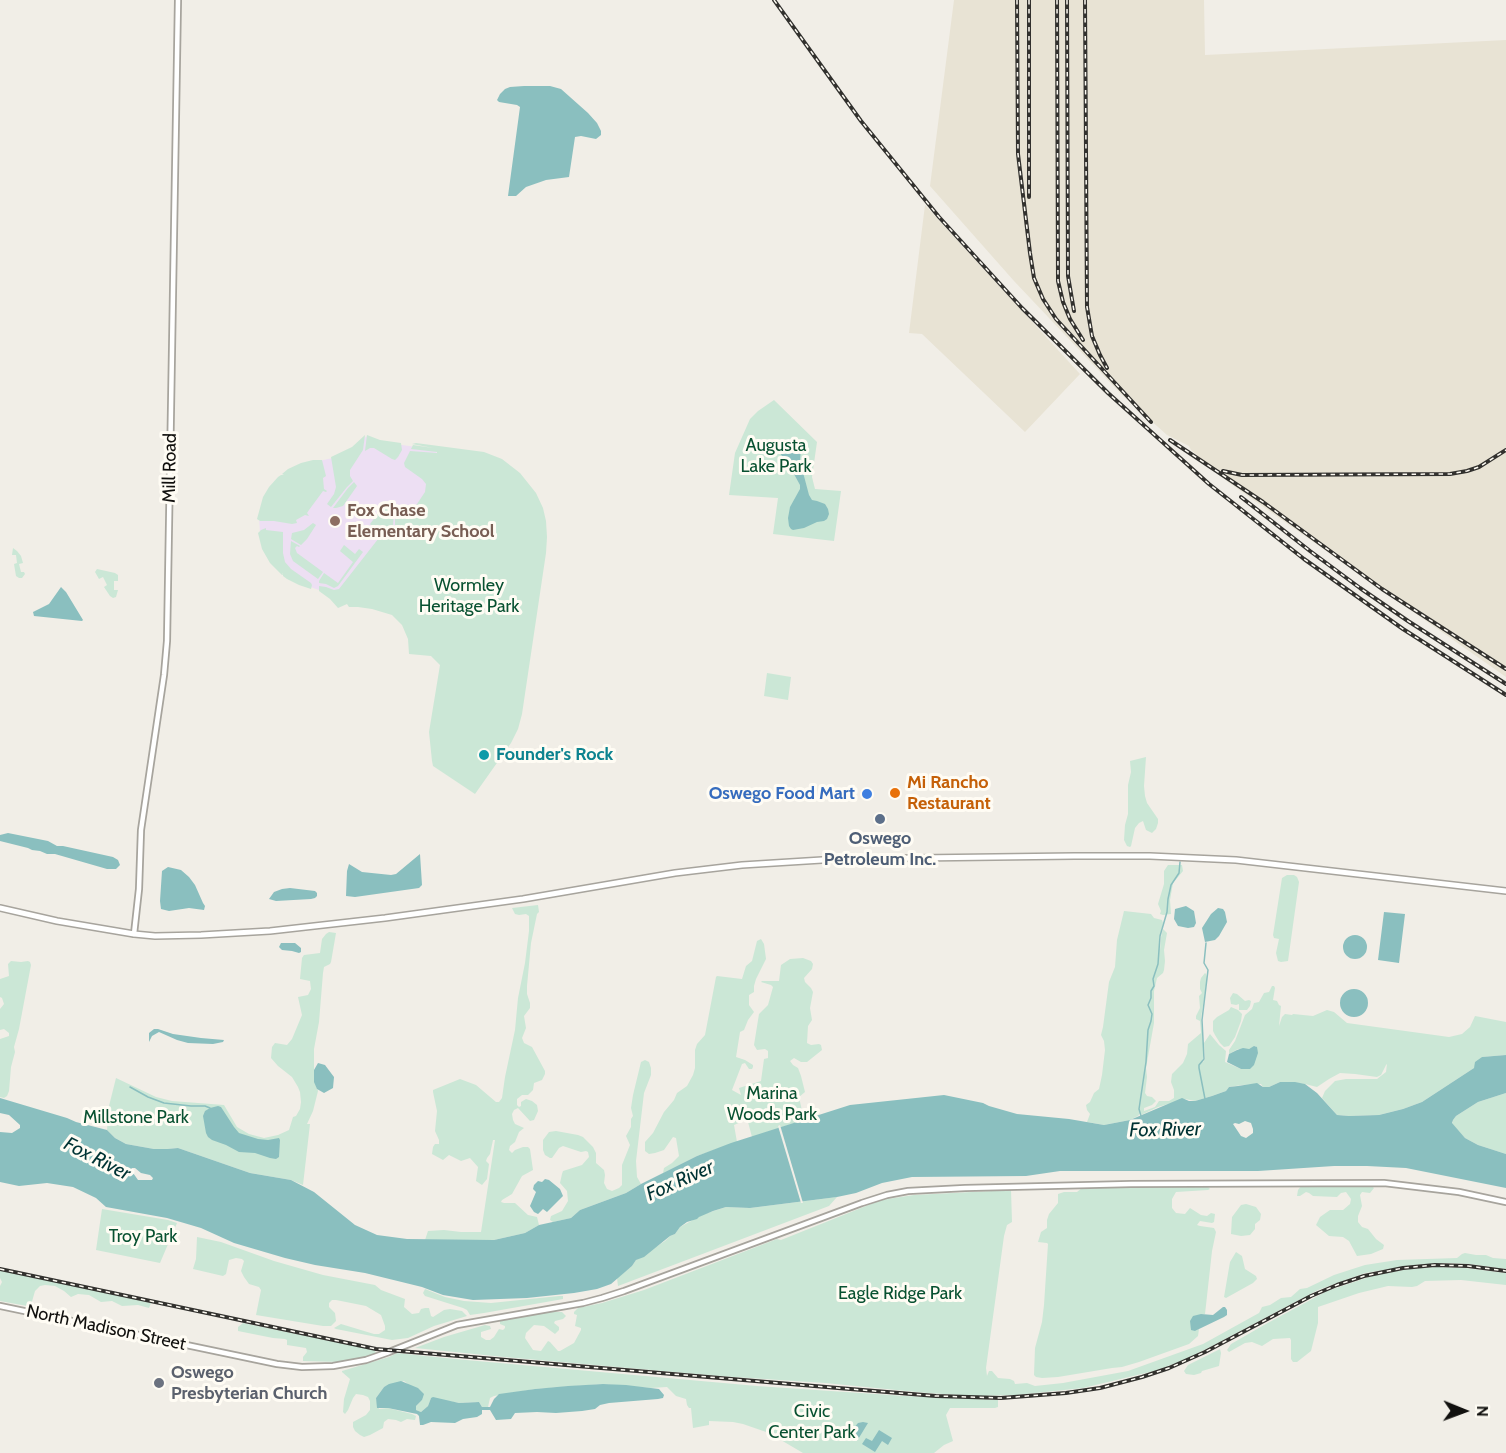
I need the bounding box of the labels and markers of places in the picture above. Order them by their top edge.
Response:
place label: Fox Chase Elementary School [347,500,494,542]
marker: Fox Chase Elementary School [328,514,342,528]
place label: Founder's Rock [496,744,613,766]
marker: Founder's Rock [477,748,491,762]
place label: Mi Rancho Restaurant [907,772,991,814]
place label: Oswego Food Mart [709,783,855,805]
marker: Mi Rancho Restaurant [888,786,902,800]
marker: Oswego Food Mart [860,787,874,801]
marker: Oswego Petroleum Inc. [873,812,887,826]
place label: Oswego Petroleum Inc. [824,828,936,870]
place label: Oswego Presbyterian Church [171,1362,327,1404]
marker: Oswego Presbyterian Church [152,1376,166,1390]

